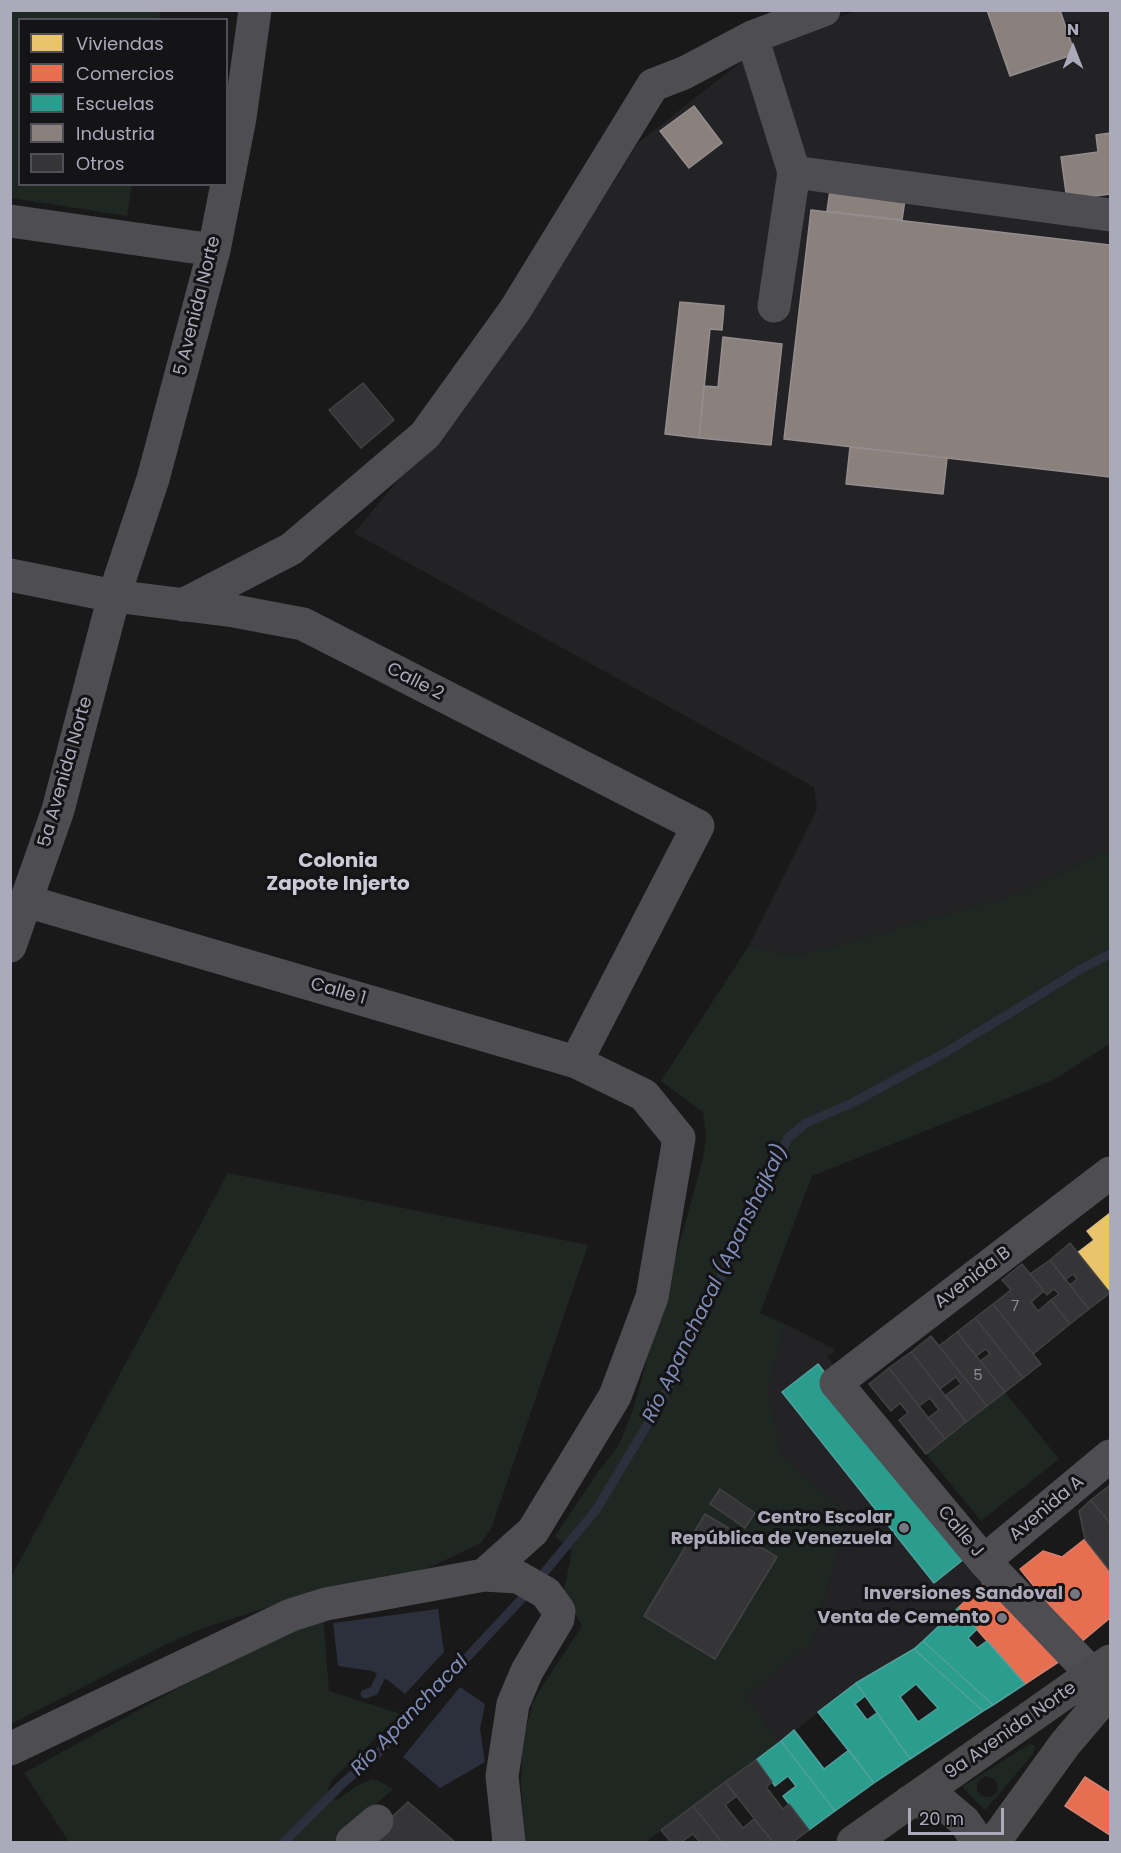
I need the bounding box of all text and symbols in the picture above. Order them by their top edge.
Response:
legend [18,18,228,186]
north arrow [1043,18,1103,78]
text: N [1067,18,1079,41]
text: Viviendas [76,31,164,56]
text: Comercios [76,61,174,86]
text: Escuelas [76,91,154,116]
text: Industria [76,121,155,146]
text: Otros [76,151,124,176]
street label: 5 Avenida Norte [170,234,226,378]
street label: Calle 2 [383,658,447,706]
street label: 5a Avenida Norte [34,694,98,850]
district label: Colonia Zapote Injerto [266,850,410,897]
street label: Calle 1 [308,974,368,1010]
water label: Río Apanchacal (Apanshajkal) [638,1141,794,1427]
street label: Avenida B [931,1242,1015,1314]
house number: 7 [1011,1298,1019,1316]
house number: 5 [973,1367,983,1385]
street label: Avenida A [1005,1472,1089,1546]
street label: Calle J [932,1502,988,1562]
place label: Centro Escolar República de Venezuela [671,1507,892,1550]
marker: Centro Escolar República de Venezuela [897,1521,911,1535]
place label: Inversiones Sandoval [864,1583,1063,1605]
marker: Inversiones Sandoval [1068,1587,1082,1601]
place label: Venta de Cemento [817,1607,990,1629]
marker: Venta de Cemento [995,1611,1009,1625]
water label: Río Apanchacal [346,1651,474,1781]
street label: 9a Avenida Norte [941,1678,1081,1784]
scale bar [911,1796,1007,1834]
text: 20 m [919,1806,964,1831]

